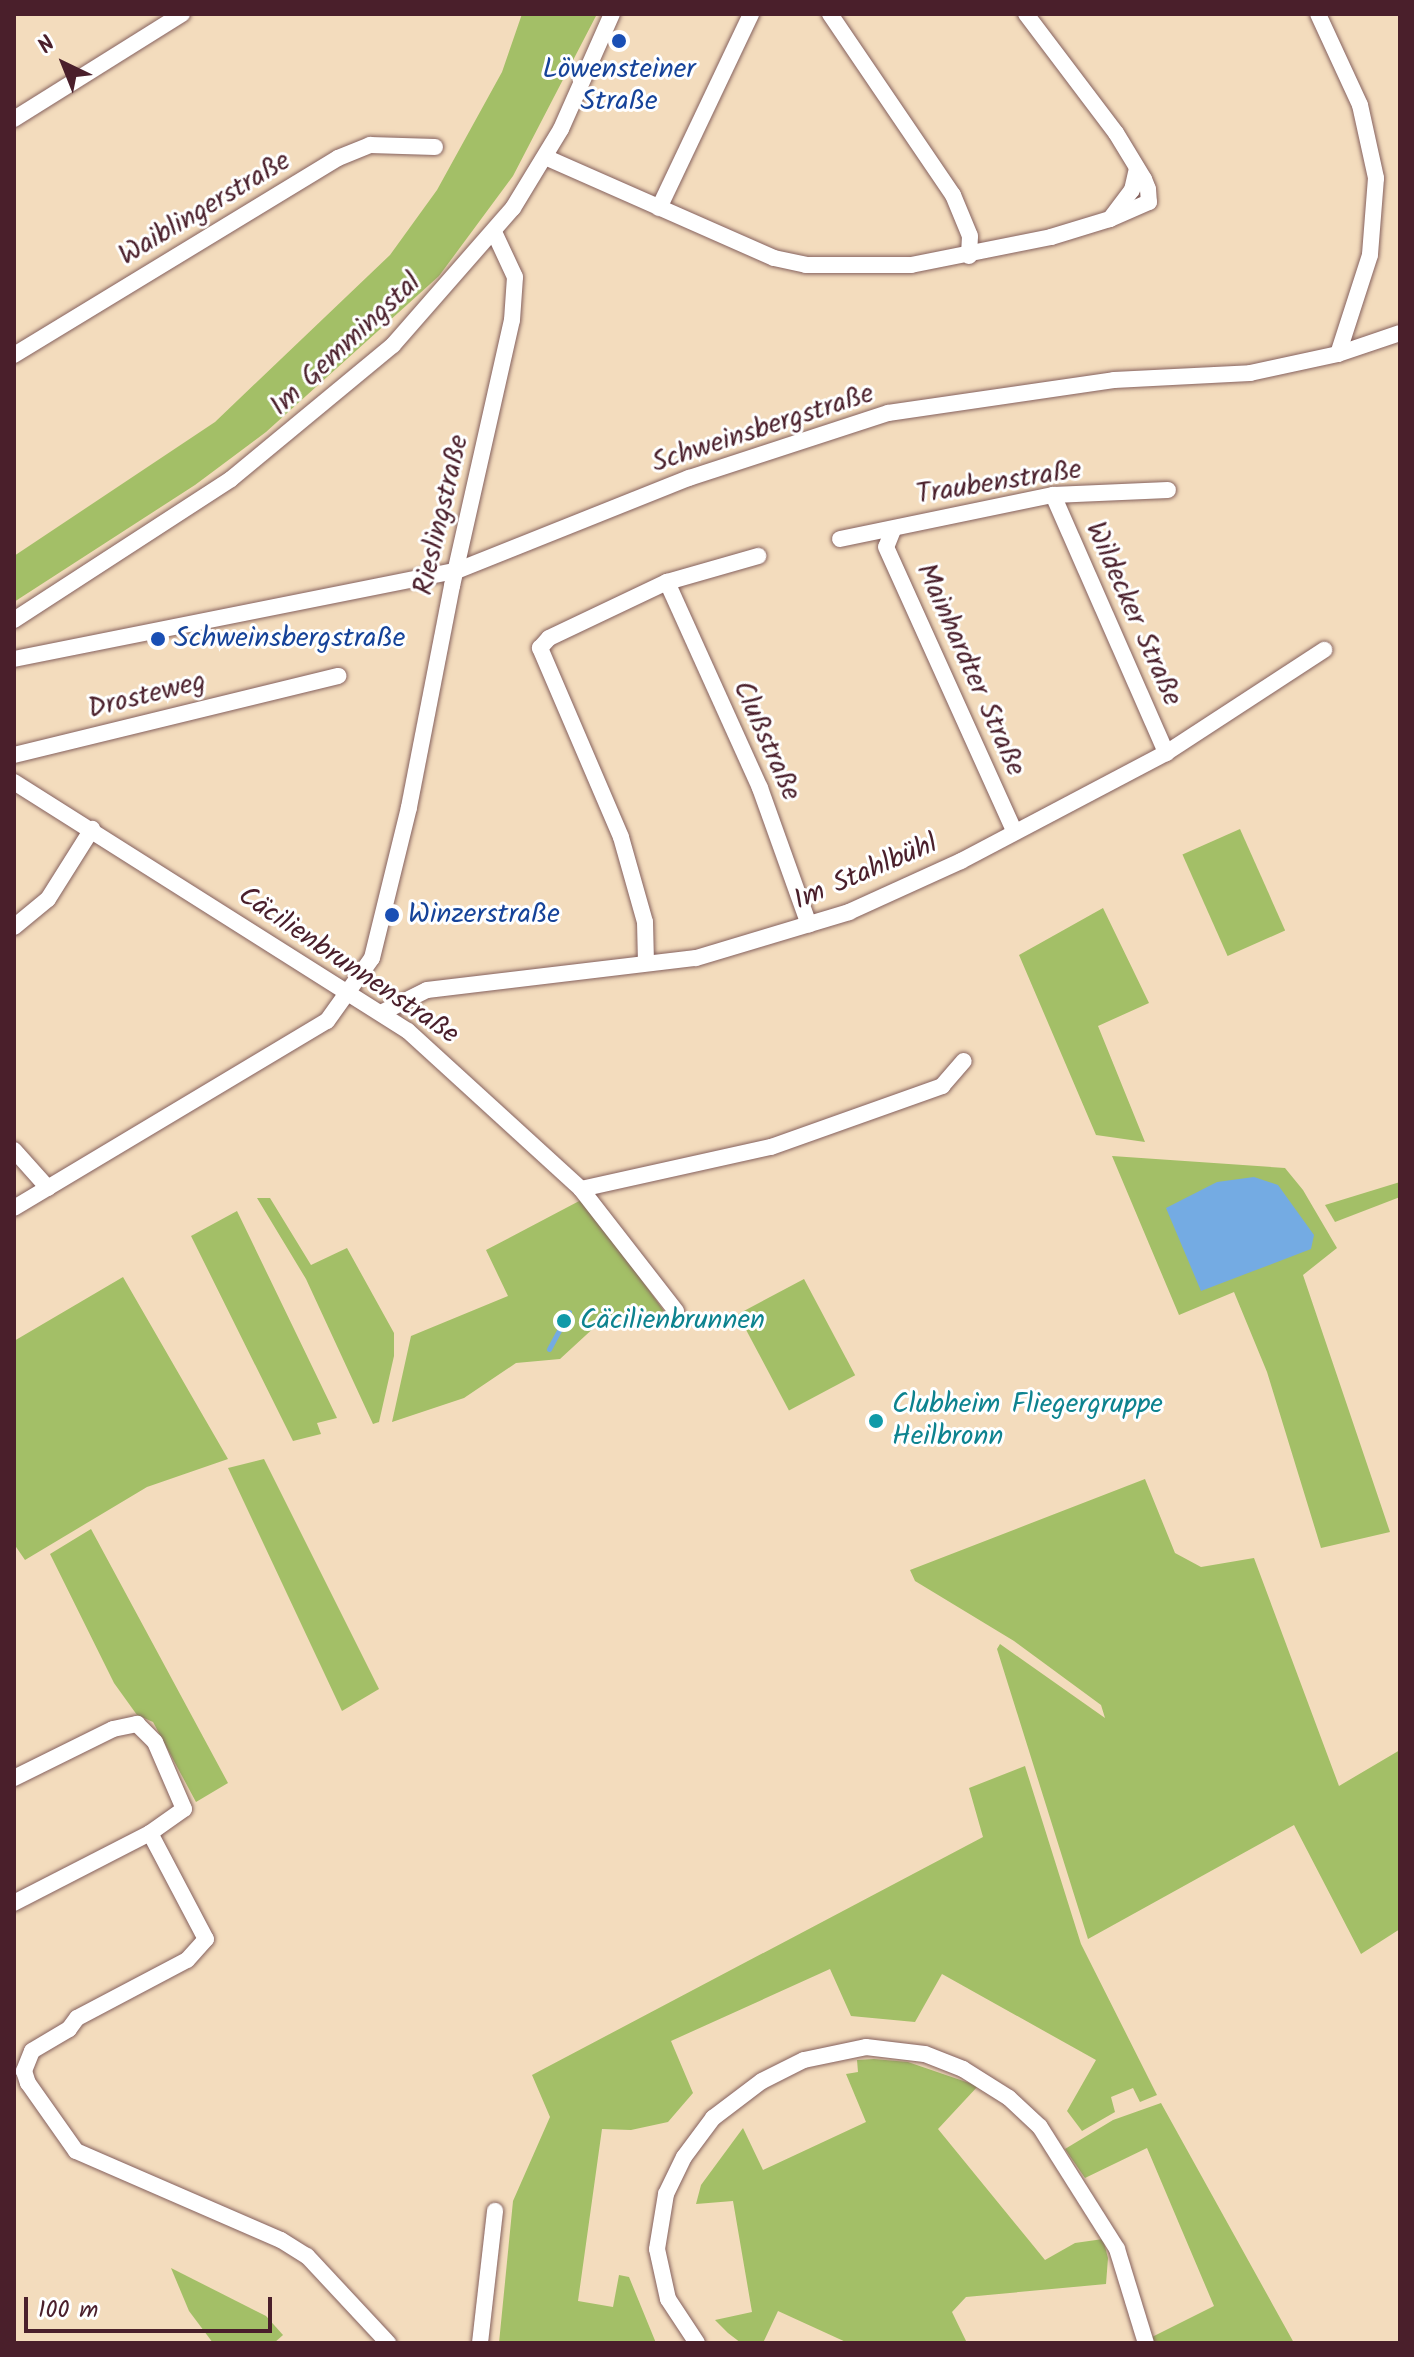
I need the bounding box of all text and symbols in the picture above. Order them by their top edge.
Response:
north arrow [24,24,104,104]
text: N [30,29,64,64]
marker: Löwensteiner Straße [610,32,628,50]
place label: Löwensteiner Straße [542,53,696,119]
street label: Waiblingerstraße [113,145,297,273]
street label: Im Gemmingstal [264,267,428,423]
street label: Schweinsbergstraße [648,377,878,481]
street label: Rieslingstraße [407,432,477,598]
street label: Traubenstraße [914,453,1084,513]
street label: Wildecker Straße [1077,517,1189,711]
street label: Mainhardter Straße [908,558,1032,782]
place label: Schweinsbergstraße [174,622,405,656]
marker: Schweinsbergstraße [149,630,167,648]
street label: Drosteweg [85,665,209,727]
street label: Clußstraße [725,676,807,806]
street label: Im Stahlbühl [789,828,943,918]
street label: Cäcilienbrunnenstraße [231,880,465,1052]
place label: Winzerstraße [408,898,560,932]
marker: Winzerstraße [383,906,401,924]
place label: Cäcilienbrunnen [580,1304,765,1338]
marker: Cäcilienbrunnen [555,1312,573,1330]
place label: Clubheim Fliegergruppe Heilbronn [892,1388,1163,1454]
marker: Clubheim Fliegergruppe Heilbronn [867,1412,885,1430]
scale bar [28,2281,276,2331]
text: 100 m [38,2291,98,2330]

